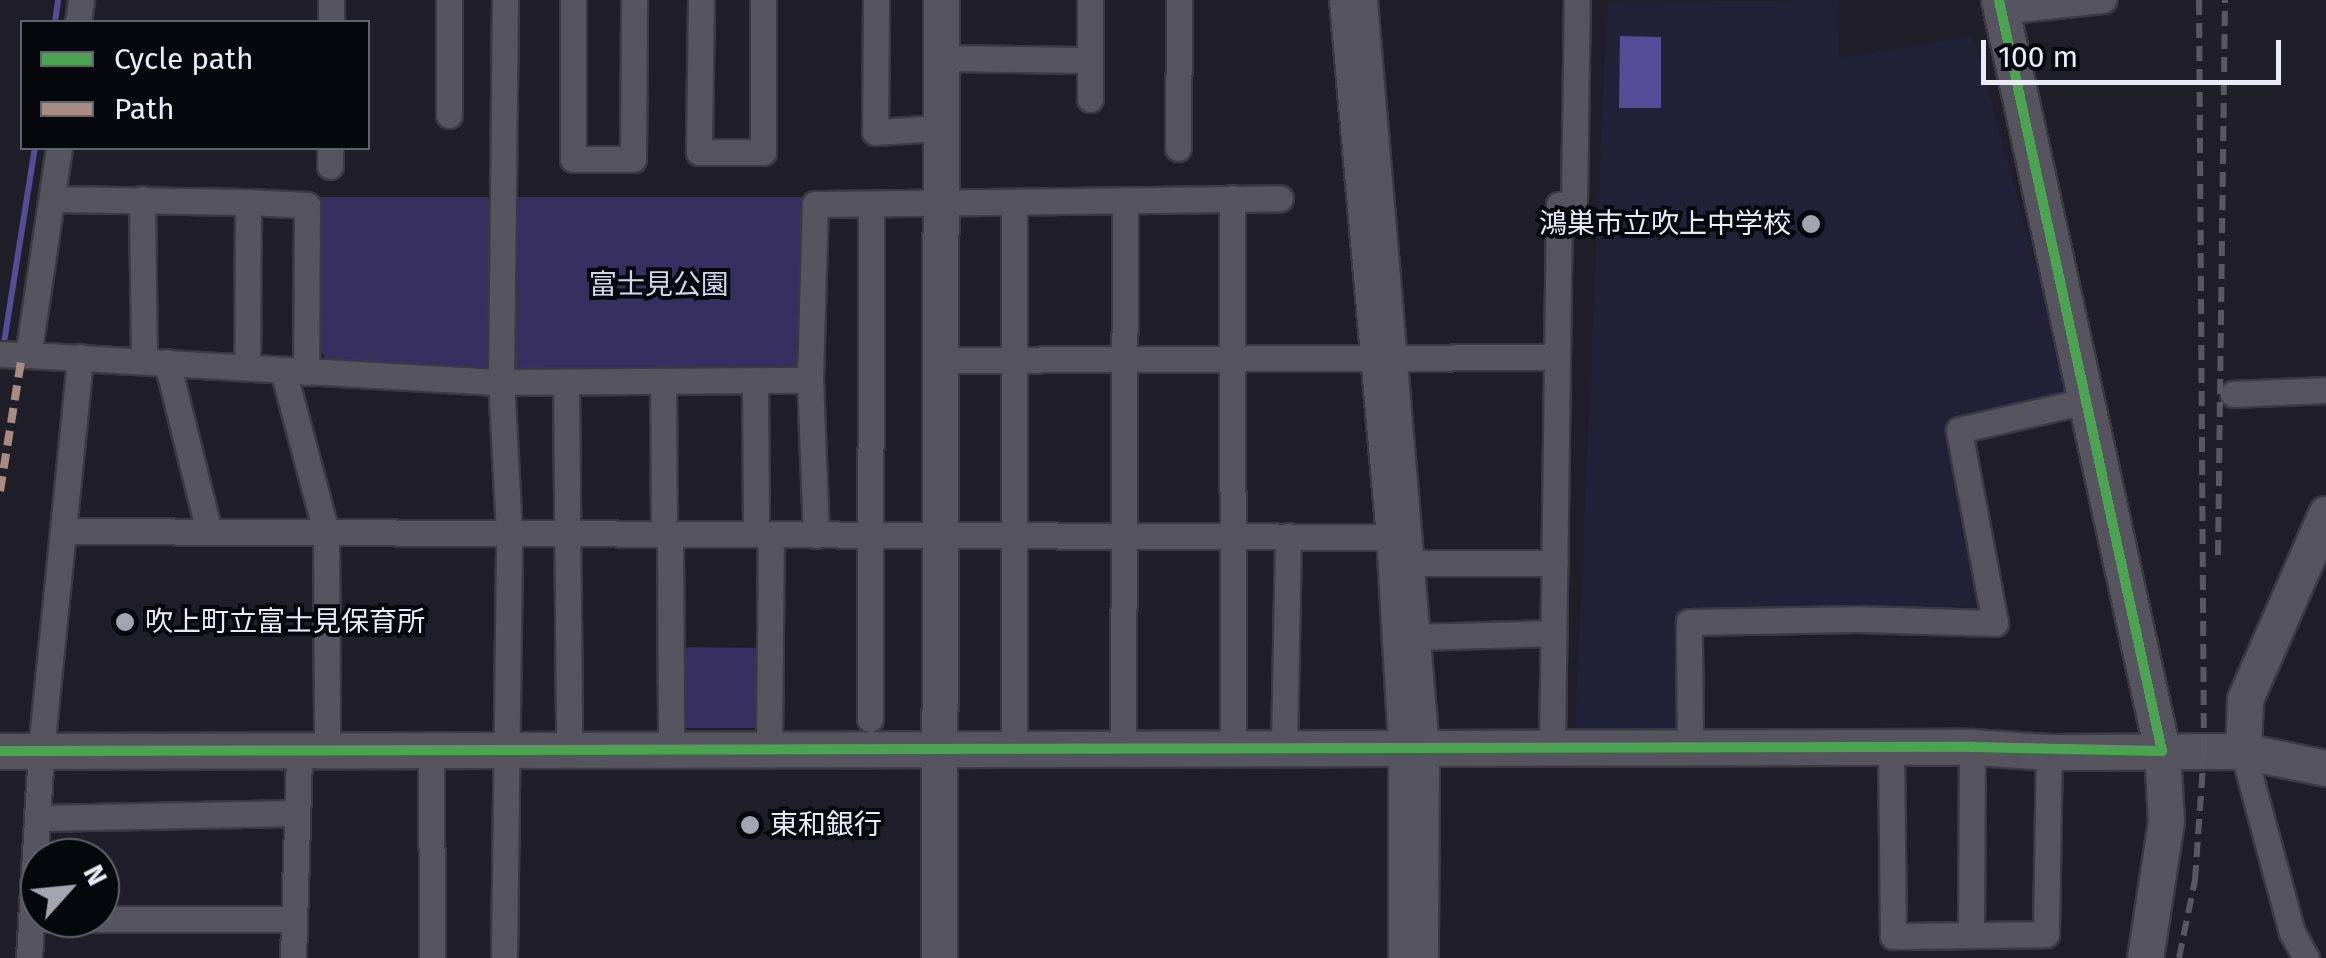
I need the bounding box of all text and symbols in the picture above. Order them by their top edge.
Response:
legend [20,20,370,150]
scale bar [1986,20,2286,82]
text: 100 m [1998,39,2078,75]
text: Cycle path [114,41,253,77]
text: Path [114,91,175,127]
place label: 鴻巣市立吹上中学校 [1539,207,1791,241]
marker: 鴻巣市立吹上中学校 [1800,213,1822,235]
park label: 富士見公園 [589,268,729,302]
place label: 吹上町立富士見保育所 [145,605,425,639]
marker: 吹上町立富士見保育所 [114,611,136,633]
place label: 東和銀行 [770,808,882,842]
marker: 東和銀行 [739,814,761,836]
north arrow [20,838,120,938]
text: N [76,859,114,891]

